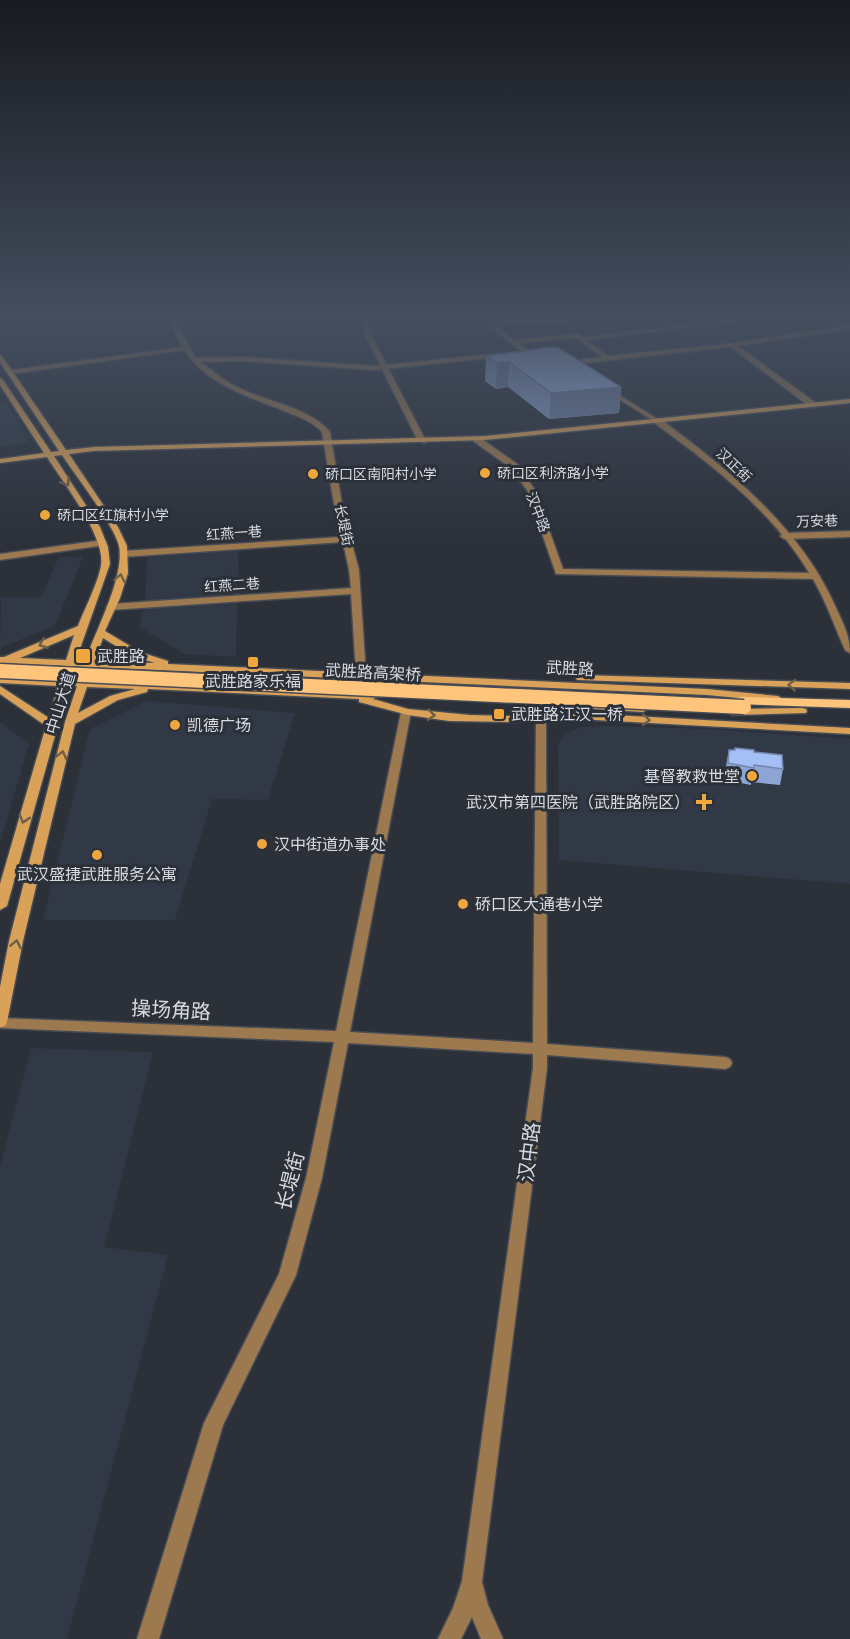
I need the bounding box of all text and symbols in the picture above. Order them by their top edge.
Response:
street label: 汉正街 [713,444,755,486]
place label: 硚口区利济路小学 [497,464,609,482]
place label: 硚口区南阳村小学 [325,465,437,483]
marker: 硚口区利济路小学 [478,466,492,480]
marker: 硚口区南阳村小学 [306,467,320,481]
one-way arrow [59,475,70,486]
street label: 汉中路 [522,489,554,535]
street label: 长堤街 [331,503,357,547]
place label: 硚口区红旗村小学 [57,506,169,524]
marker: 硚口区红旗村小学 [38,508,52,522]
street label: 万安巷 [796,511,838,531]
street label: 红燕一巷 [205,522,263,544]
one-way arrow [113,573,126,583]
street label: 红燕二巷 [203,574,261,596]
one-way arrow [38,637,49,649]
place label: 武胜路 [97,646,145,667]
marker: 武胜路 [74,647,92,665]
marker: 武胜路家乐福 [246,655,260,669]
street label: 武胜路 [545,657,594,680]
street label: 武胜路高架桥 [324,660,421,685]
street label: 中山大道 [41,669,80,737]
place label: 武胜路家乐福 [205,671,301,692]
one-way arrow [787,679,796,692]
place label: 武胜路江汉一桥 [511,704,623,725]
marker: 武胜路江汉一桥 [492,707,506,721]
one-way arrow [426,708,435,721]
one-way arrow [642,713,651,726]
place label: 凯德广场 [187,715,251,736]
marker: 凯德广场 [168,718,182,732]
one-way arrow [55,750,68,760]
place label: 基督教救世堂 [644,766,740,787]
marker: 基督教救世堂 [745,769,759,783]
place label: 武汉市第四医院（武胜路院区） [466,792,690,813]
marker: 武汉市第四医院（武胜路院区） [695,793,713,811]
one-way arrow [19,813,31,824]
place label: 汉中街道办事处 [274,834,386,855]
marker: 汉中街道办事处 [255,837,269,851]
marker: 武汉盛捷武胜服务公寓 [90,848,104,862]
place label: 武汉盛捷武胜服务公寓 [17,864,177,885]
place label: 硚口区大通巷小学 [475,894,603,915]
marker: 硚口区大通巷小学 [456,897,470,911]
one-way arrow [9,939,22,949]
street label: 操场角路 [130,995,212,1025]
street label: 汉中路 [512,1121,546,1183]
street label: 长堤街 [270,1149,310,1213]

